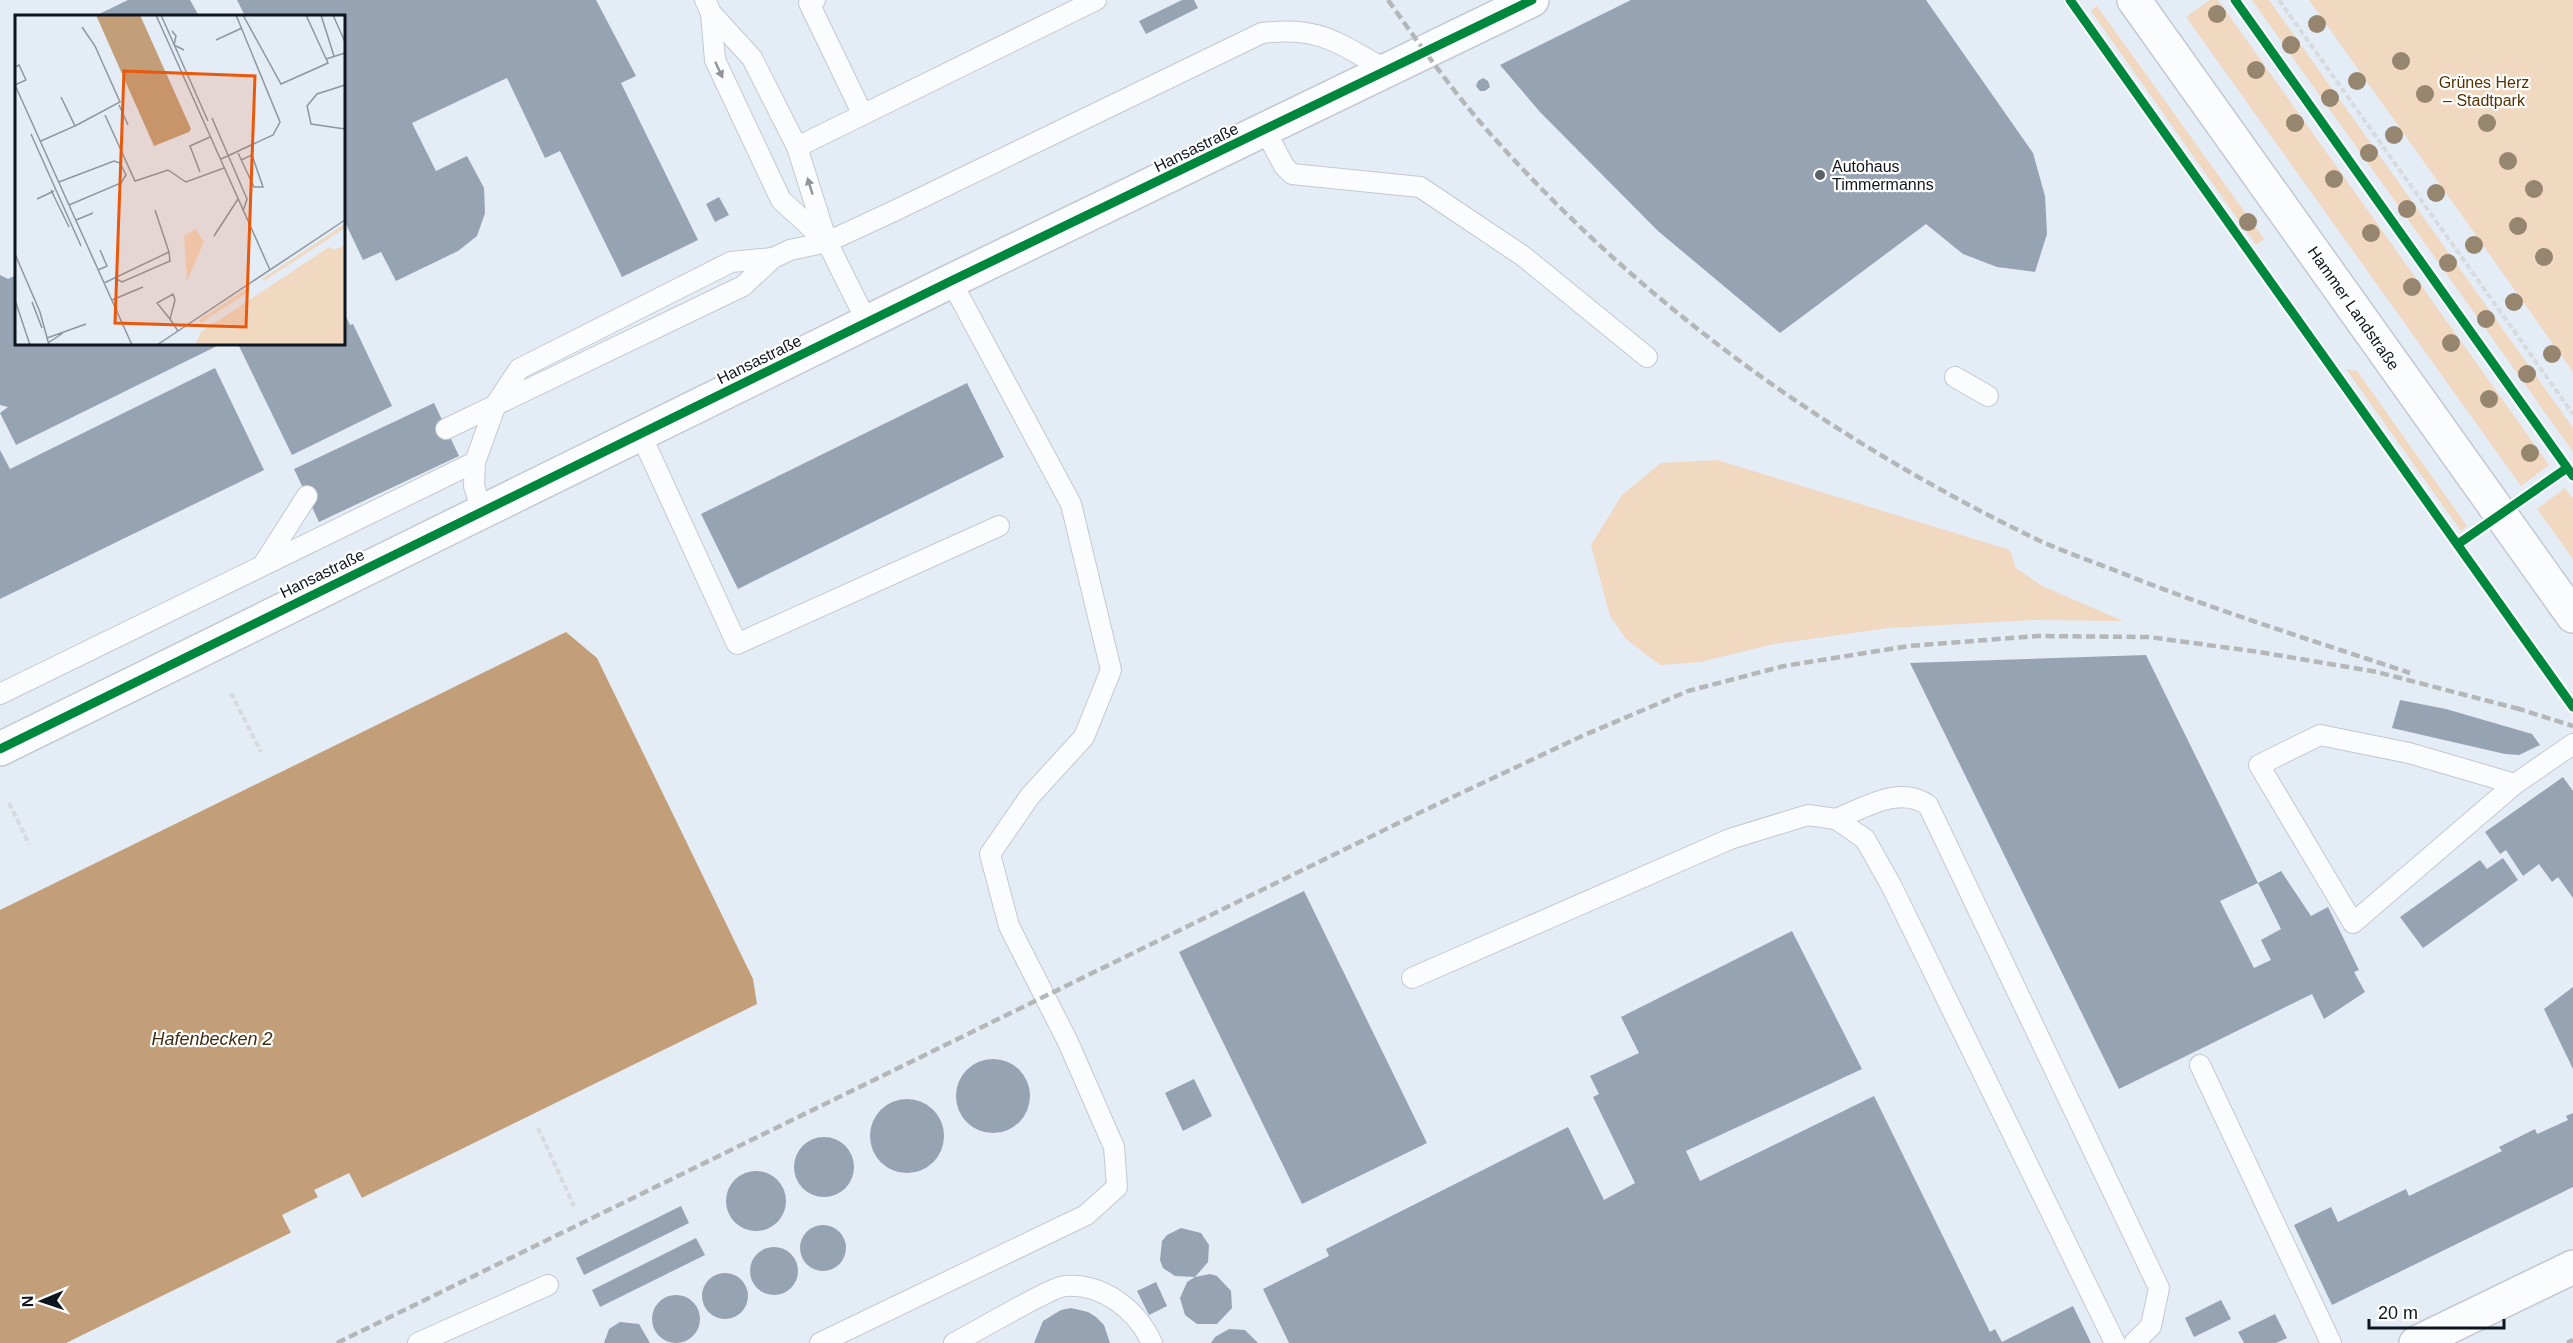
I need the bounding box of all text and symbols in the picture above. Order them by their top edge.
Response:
inset map [15,15,345,345]
one-way arrow [715,62,724,79]
park label: Grünes Herz – Stadtpark [2439,74,2529,109]
street label: Hansastraße [1151,120,1241,175]
place label: Autohaus Timmermanns [1832,158,1934,193]
marker: Autohaus Timmermanns [1813,168,1827,182]
one-way arrow [804,177,814,195]
street label: Hammer Landstraße [2305,243,2403,373]
street label: Hansastraße [714,332,804,387]
street label: Hansastraße [277,546,367,601]
water label: Hafenbecken 2 [151,1029,273,1049]
north arrow [12,1271,72,1331]
scale bar [2369,1292,2504,1330]
text: N [19,1295,36,1308]
text: 20 m [2378,1303,2418,1323]

